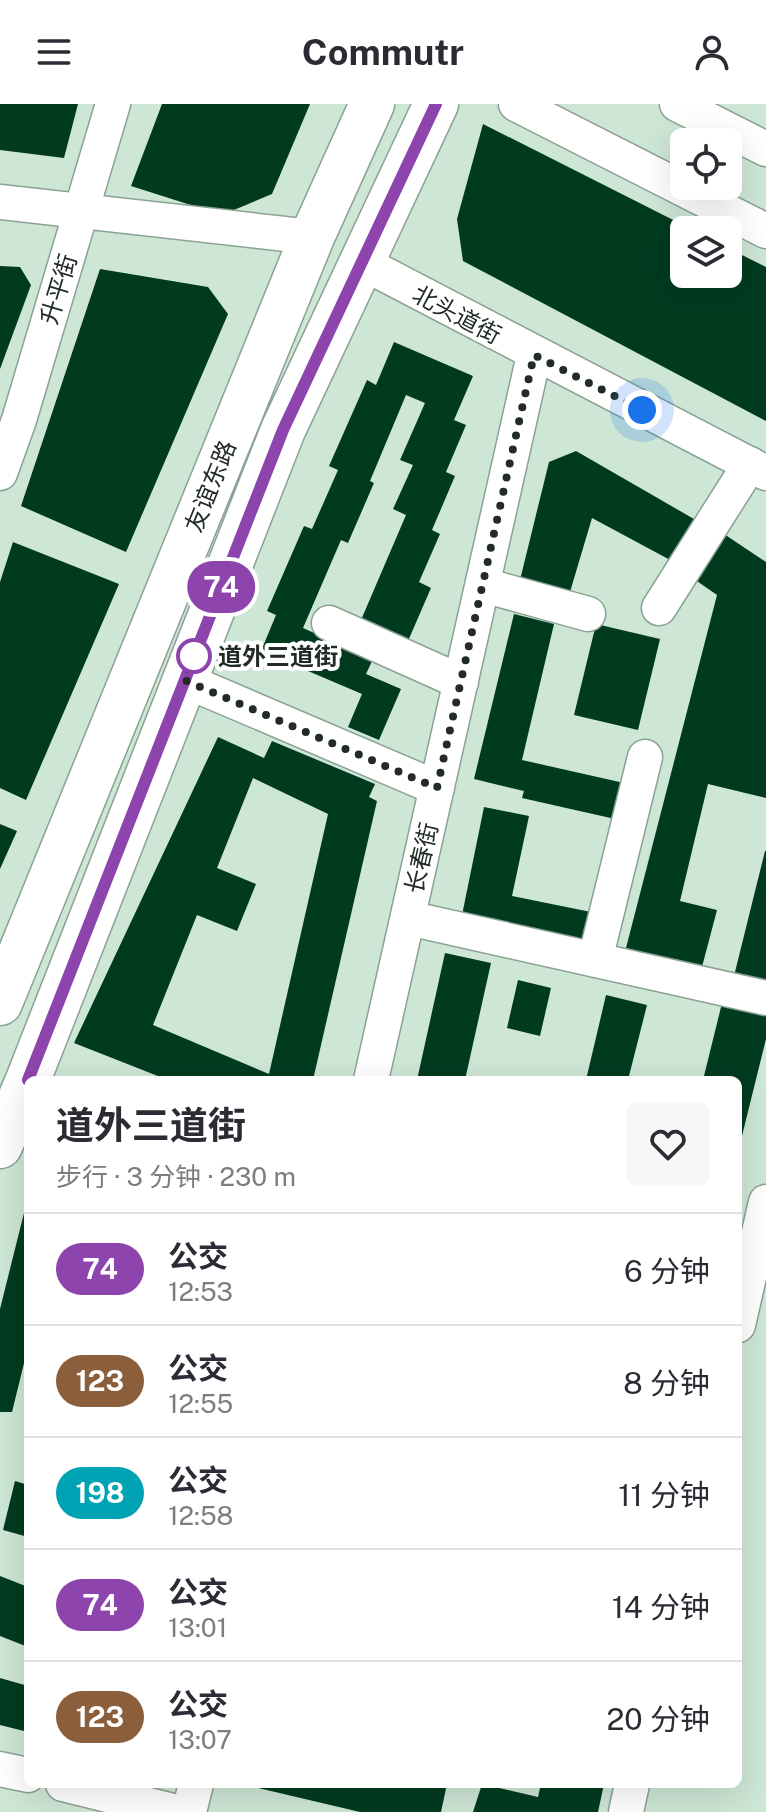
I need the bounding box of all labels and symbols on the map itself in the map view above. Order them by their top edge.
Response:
street label: 升平街 [34,250,82,328]
street label: 北头道街 [408,279,506,349]
your location [622,390,662,430]
street label: 友谊东路 [179,436,241,536]
line badge: 74 [185,561,257,613]
marker: 道外三道街 [177,639,211,673]
place label: 道外三道街 [218,642,338,670]
street label: 长春街 [399,820,443,896]

